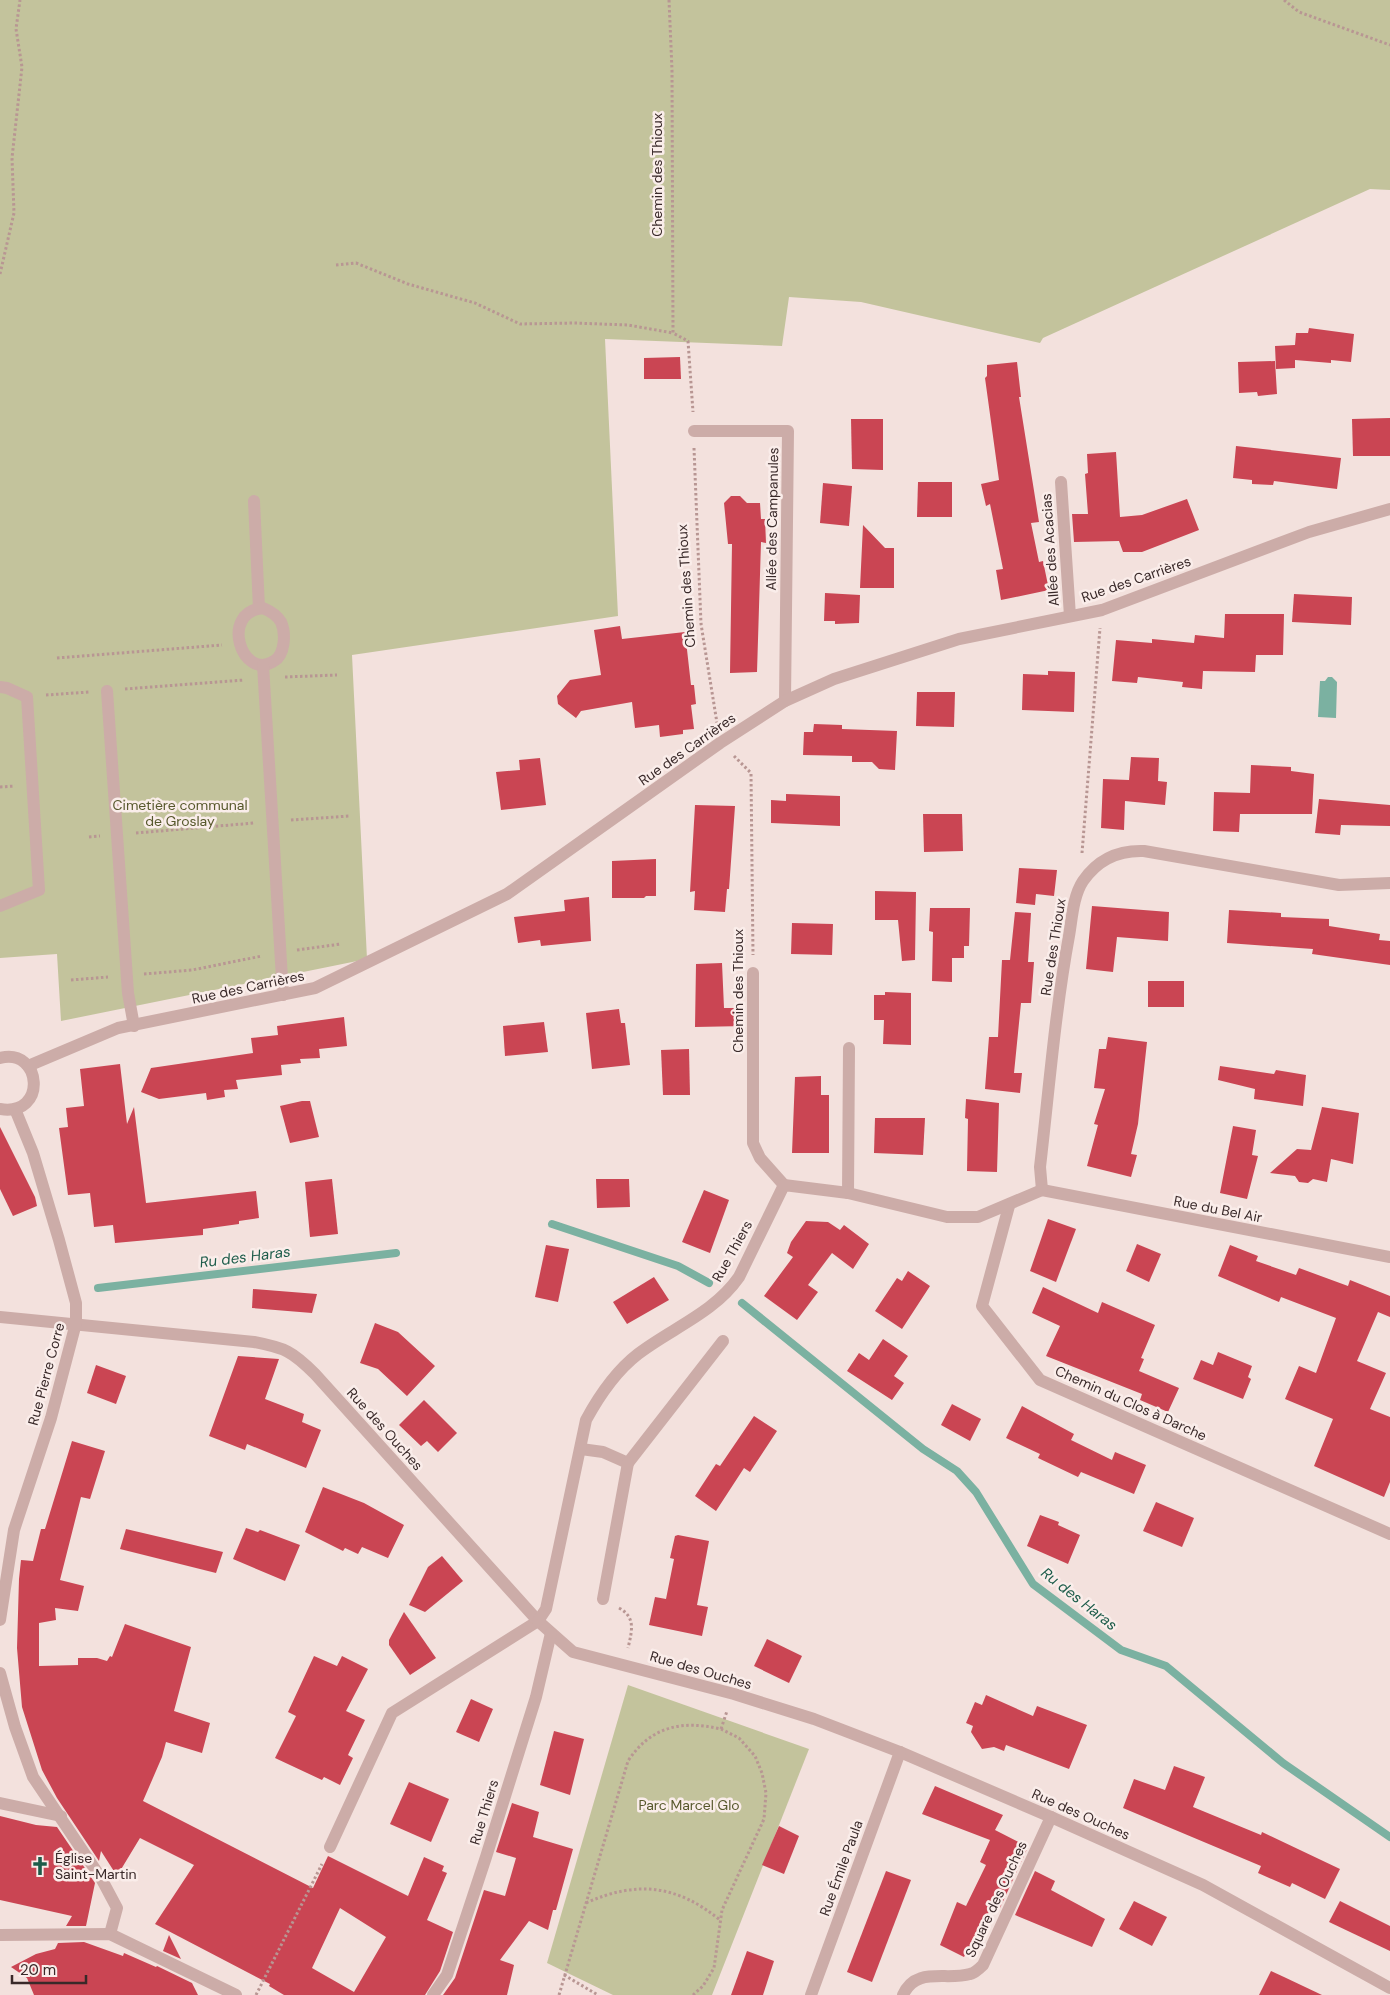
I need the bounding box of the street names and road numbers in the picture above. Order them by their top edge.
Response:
street label: Chemin des Thioux [648,113,666,237]
street label: Allée des Campanules [762,447,782,591]
street label: Allée des Acacias [1037,493,1063,607]
street label: Chemin des Thioux [673,524,699,648]
street label: Rue des Carrières [1079,552,1193,606]
street label: Rue des Carrières [635,709,739,789]
street label: Rue des Thioux [1036,897,1070,997]
street label: Chemin des Thioux [729,929,747,1053]
street label: Rue des Carrières [190,966,306,1008]
street label: Rue du Bel Air [1172,1192,1264,1226]
street label: Rue Thiers [708,1217,756,1285]
street label: Rue Pierre Corre [24,1321,68,1427]
street label: Chemin du Clos à Darche [1052,1361,1210,1445]
street label: Rue des Ouches [343,1384,427,1474]
street label: Rue des Ouches [648,1647,754,1693]
street label: Rue Thiers [466,1777,502,1847]
street label: Rue des Ouches [1029,1784,1133,1844]
street label: Rue Émile Paula [815,1818,867,1918]
street label: Square des Ouches [961,1838,1031,1960]

